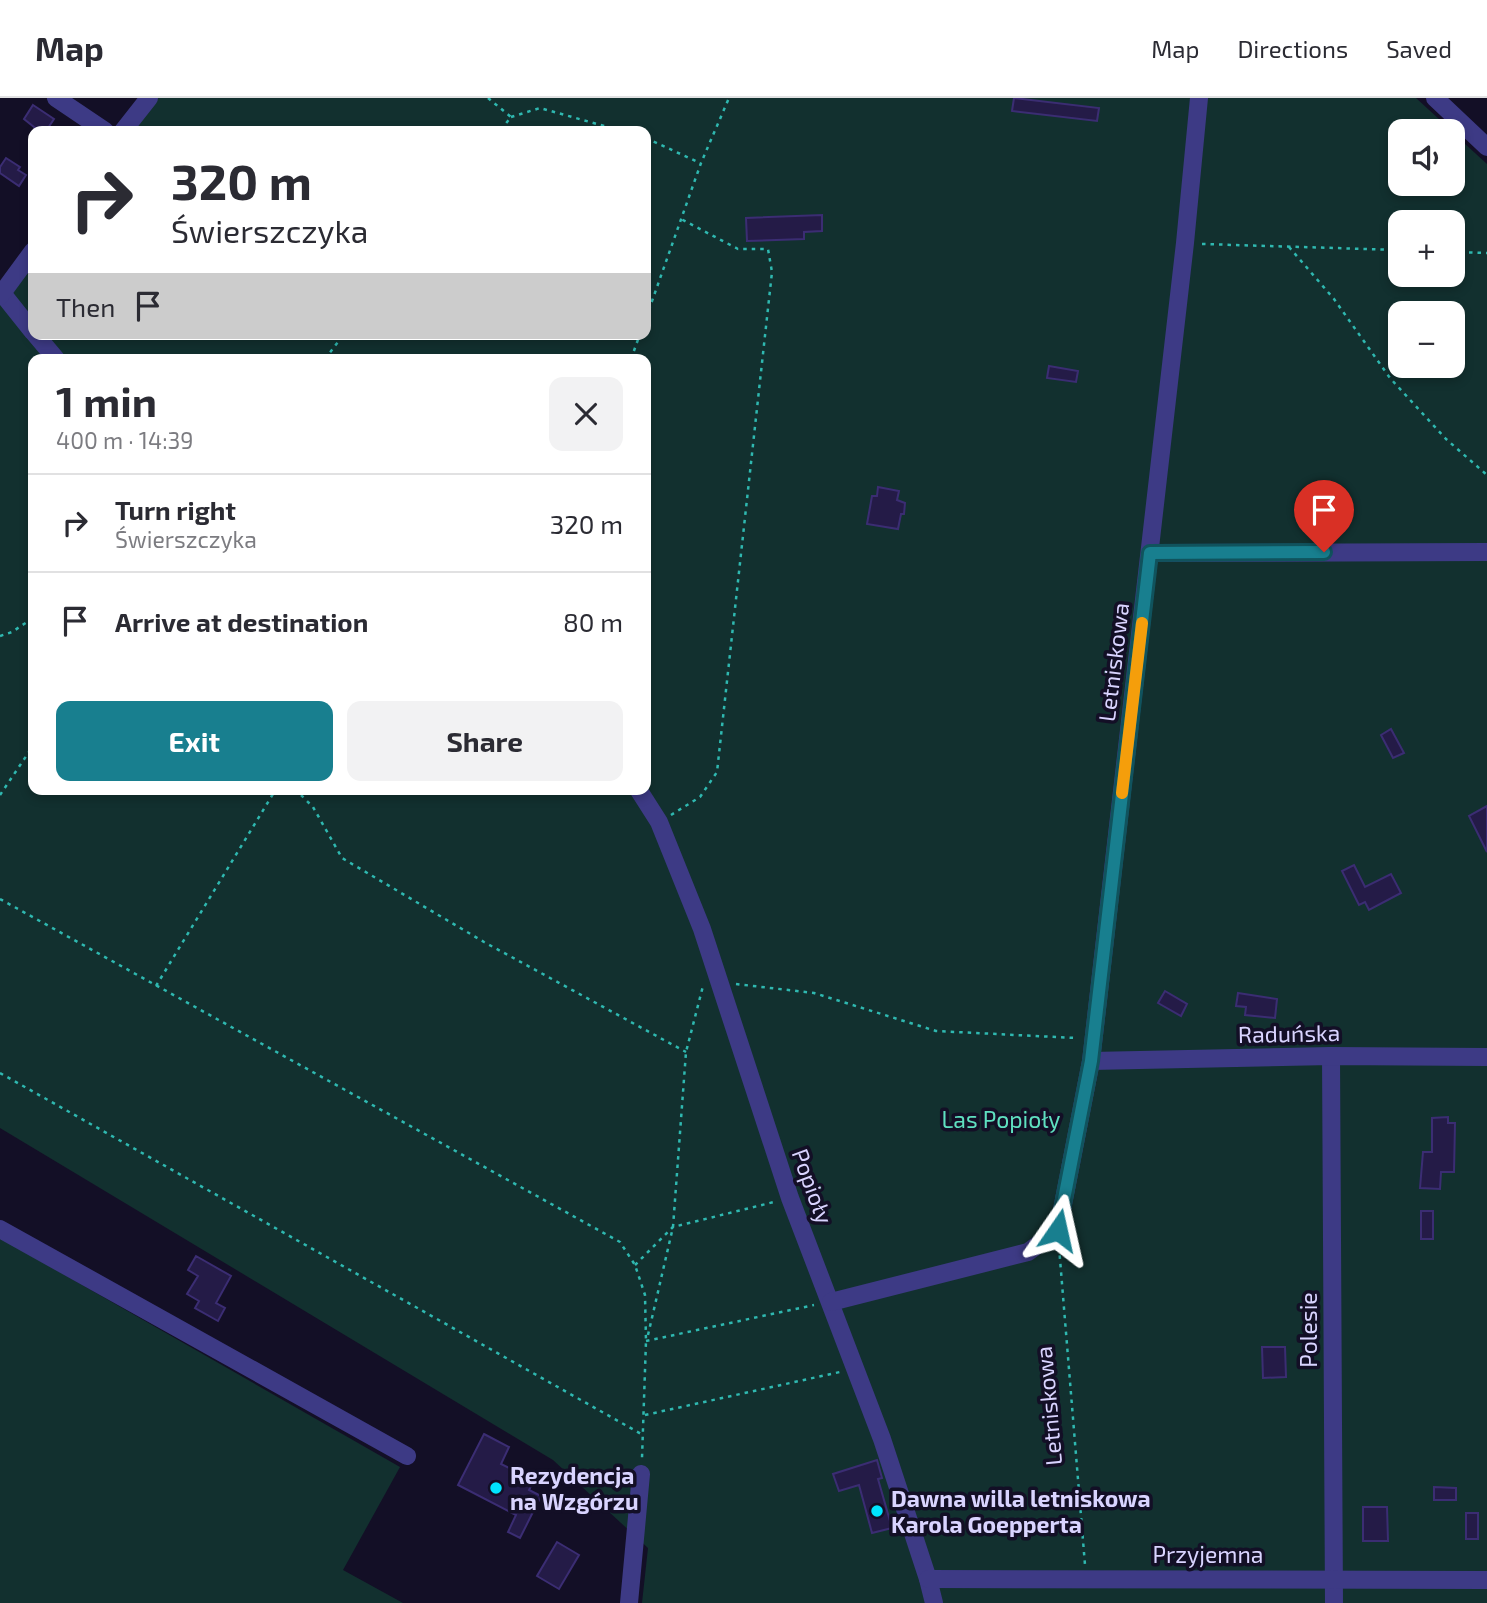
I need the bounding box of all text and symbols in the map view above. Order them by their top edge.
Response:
text: Map [35,28,104,68]
text: Map [1151,34,1199,63]
text: Directions [1237,34,1348,63]
text: Saved [1386,34,1452,63]
map controls [1388,119,1465,378]
button: sound [1388,119,1465,196]
text: 320 m [171,151,312,210]
icon: right [56,154,147,245]
button: + [1388,210,1465,287]
text: Świerszczyka [171,211,368,249]
icon: arrive [129,287,167,325]
text: Then [56,291,115,322]
button: − [1388,301,1465,378]
text: 1 min [56,375,157,425]
button: close [549,377,623,451]
text: 400 m · 14:39 [56,426,194,454]
pin [1294,480,1354,552]
icon: arrive [1305,491,1343,529]
text: Turn right [115,494,236,525]
icon: right [56,504,94,542]
text: 320 m [550,508,623,539]
text: Świerszczyka [115,525,257,553]
street label: Letniskowa [1092,601,1134,723]
icon: arrive [56,602,94,640]
text: Arrive at destination [115,606,368,637]
text: 80 m [563,606,623,637]
button: Exit [56,701,333,781]
button: Share [347,701,623,781]
street label: Raduńska [1238,1018,1340,1048]
park label: Las Popioły [941,1105,1061,1133]
street label: Popioły [787,1145,839,1227]
position arrow [1021,1193,1095,1267]
street label: Polesie [1294,1292,1322,1368]
street label: Letniskowa [1029,1345,1067,1467]
place label: Rezydencja na Wzgórzu [510,1461,639,1515]
marker: Rezydencja na Wzgórzu [488,1480,504,1496]
place label: Dawna willa letniskowa Karola Goepperta [891,1484,1151,1538]
marker: Dawna willa letniskowa Karola Goepperta [869,1503,885,1519]
street label: Przyjemna [1153,1540,1263,1568]

